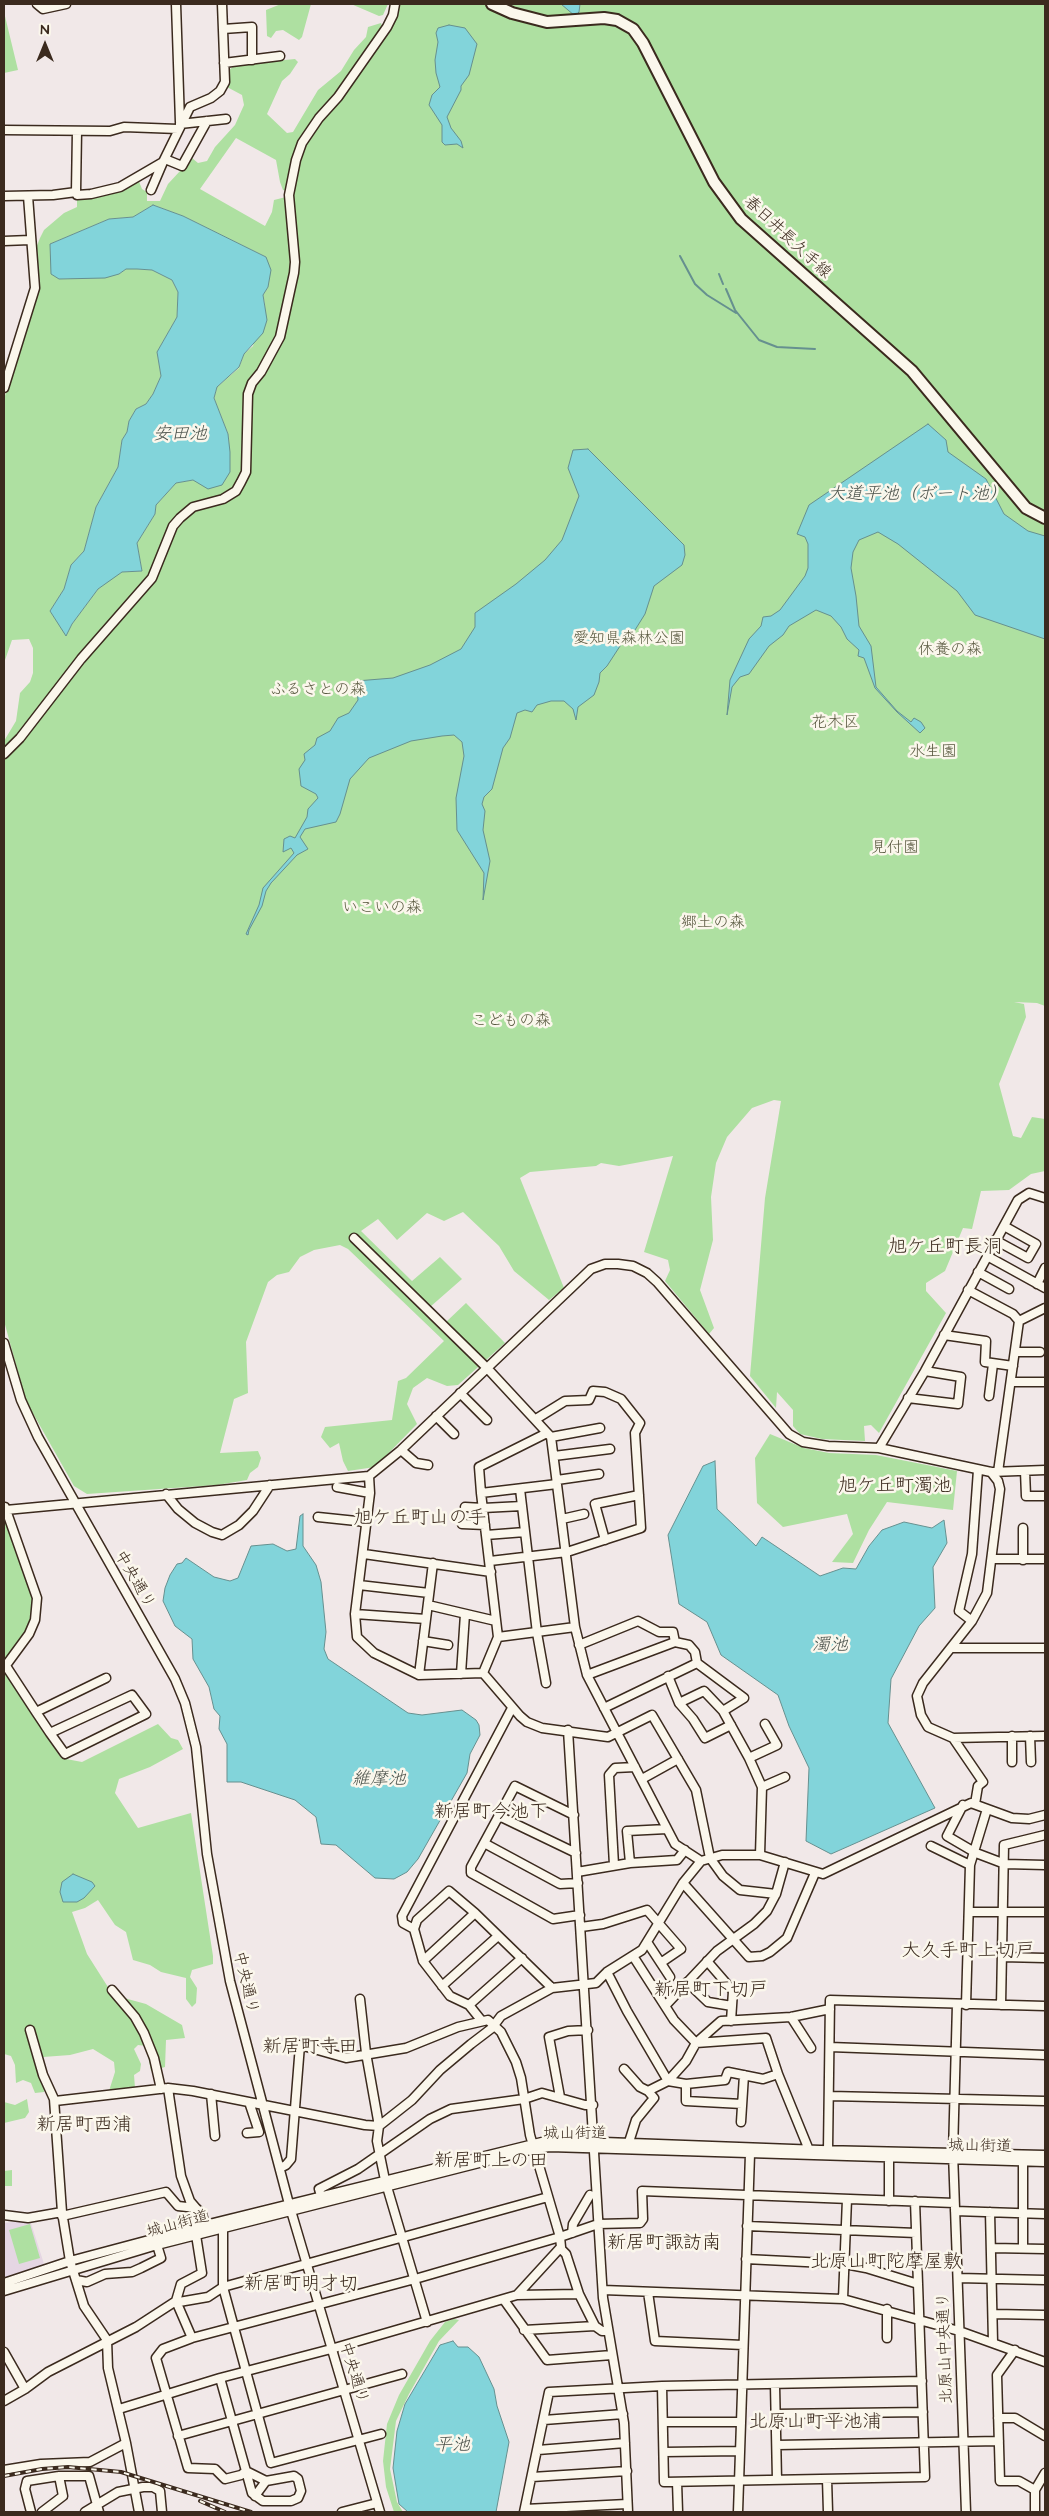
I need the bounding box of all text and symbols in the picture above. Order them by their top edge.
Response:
north arrow [20,20,70,70]
text: N [41,20,49,40]
street label: 春日井長久手線 [739,193,835,283]
water label: 安田池 [153,424,207,446]
water label: 大道平池（ボート池） [827,484,1007,506]
park label: 愛知県森林公園 [573,630,685,650]
park label: 休養の森 [918,641,982,661]
park label: ふるさとの森 [270,681,366,701]
park label: 花木区 [811,714,859,734]
park label: 水生園 [909,743,957,763]
park label: 見付園 [871,839,919,859]
park label: いこいの森 [342,899,422,919]
park label: 郷土の森 [681,914,745,934]
park label: こどもの森 [471,1012,551,1032]
district label: 旭ケ丘町長洞 [888,1237,1002,1259]
district label: 旭ケ丘町濁池 [838,1476,952,1498]
district label: 旭ケ丘町山の手 [354,1508,486,1530]
street label: 中央通り [110,1547,158,1613]
water label: 濁池 [812,1635,848,1657]
water label: 維摩池 [352,1769,406,1791]
district label: 新居町今池下 [434,1802,548,1824]
district label: 大久手町上切戸 [902,1941,1034,1963]
street label: 中央通り [228,1950,262,2016]
district label: 新居町下切戸 [654,1980,768,2002]
district label: 新居町寺田 [263,2037,357,2059]
district label: 新居町西浦 [37,2115,131,2137]
street label: 城山街道 [543,2125,607,2145]
street label: 城山街道 [948,2137,1012,2157]
district label: 新居町上の田 [434,2151,548,2173]
street label: 城山街道 [145,2207,211,2243]
district label: 新居町諏訪南 [607,2233,721,2255]
district label: 北原山町陀摩屋敷 [810,2252,962,2274]
district label: 新居町明才切 [244,2274,358,2296]
street label: 北原山中央通り [934,2292,958,2404]
street label: 中央通り [334,2340,372,2406]
district label: 北原山町平池浦 [749,2412,881,2434]
water label: 平池 [434,2435,470,2457]

